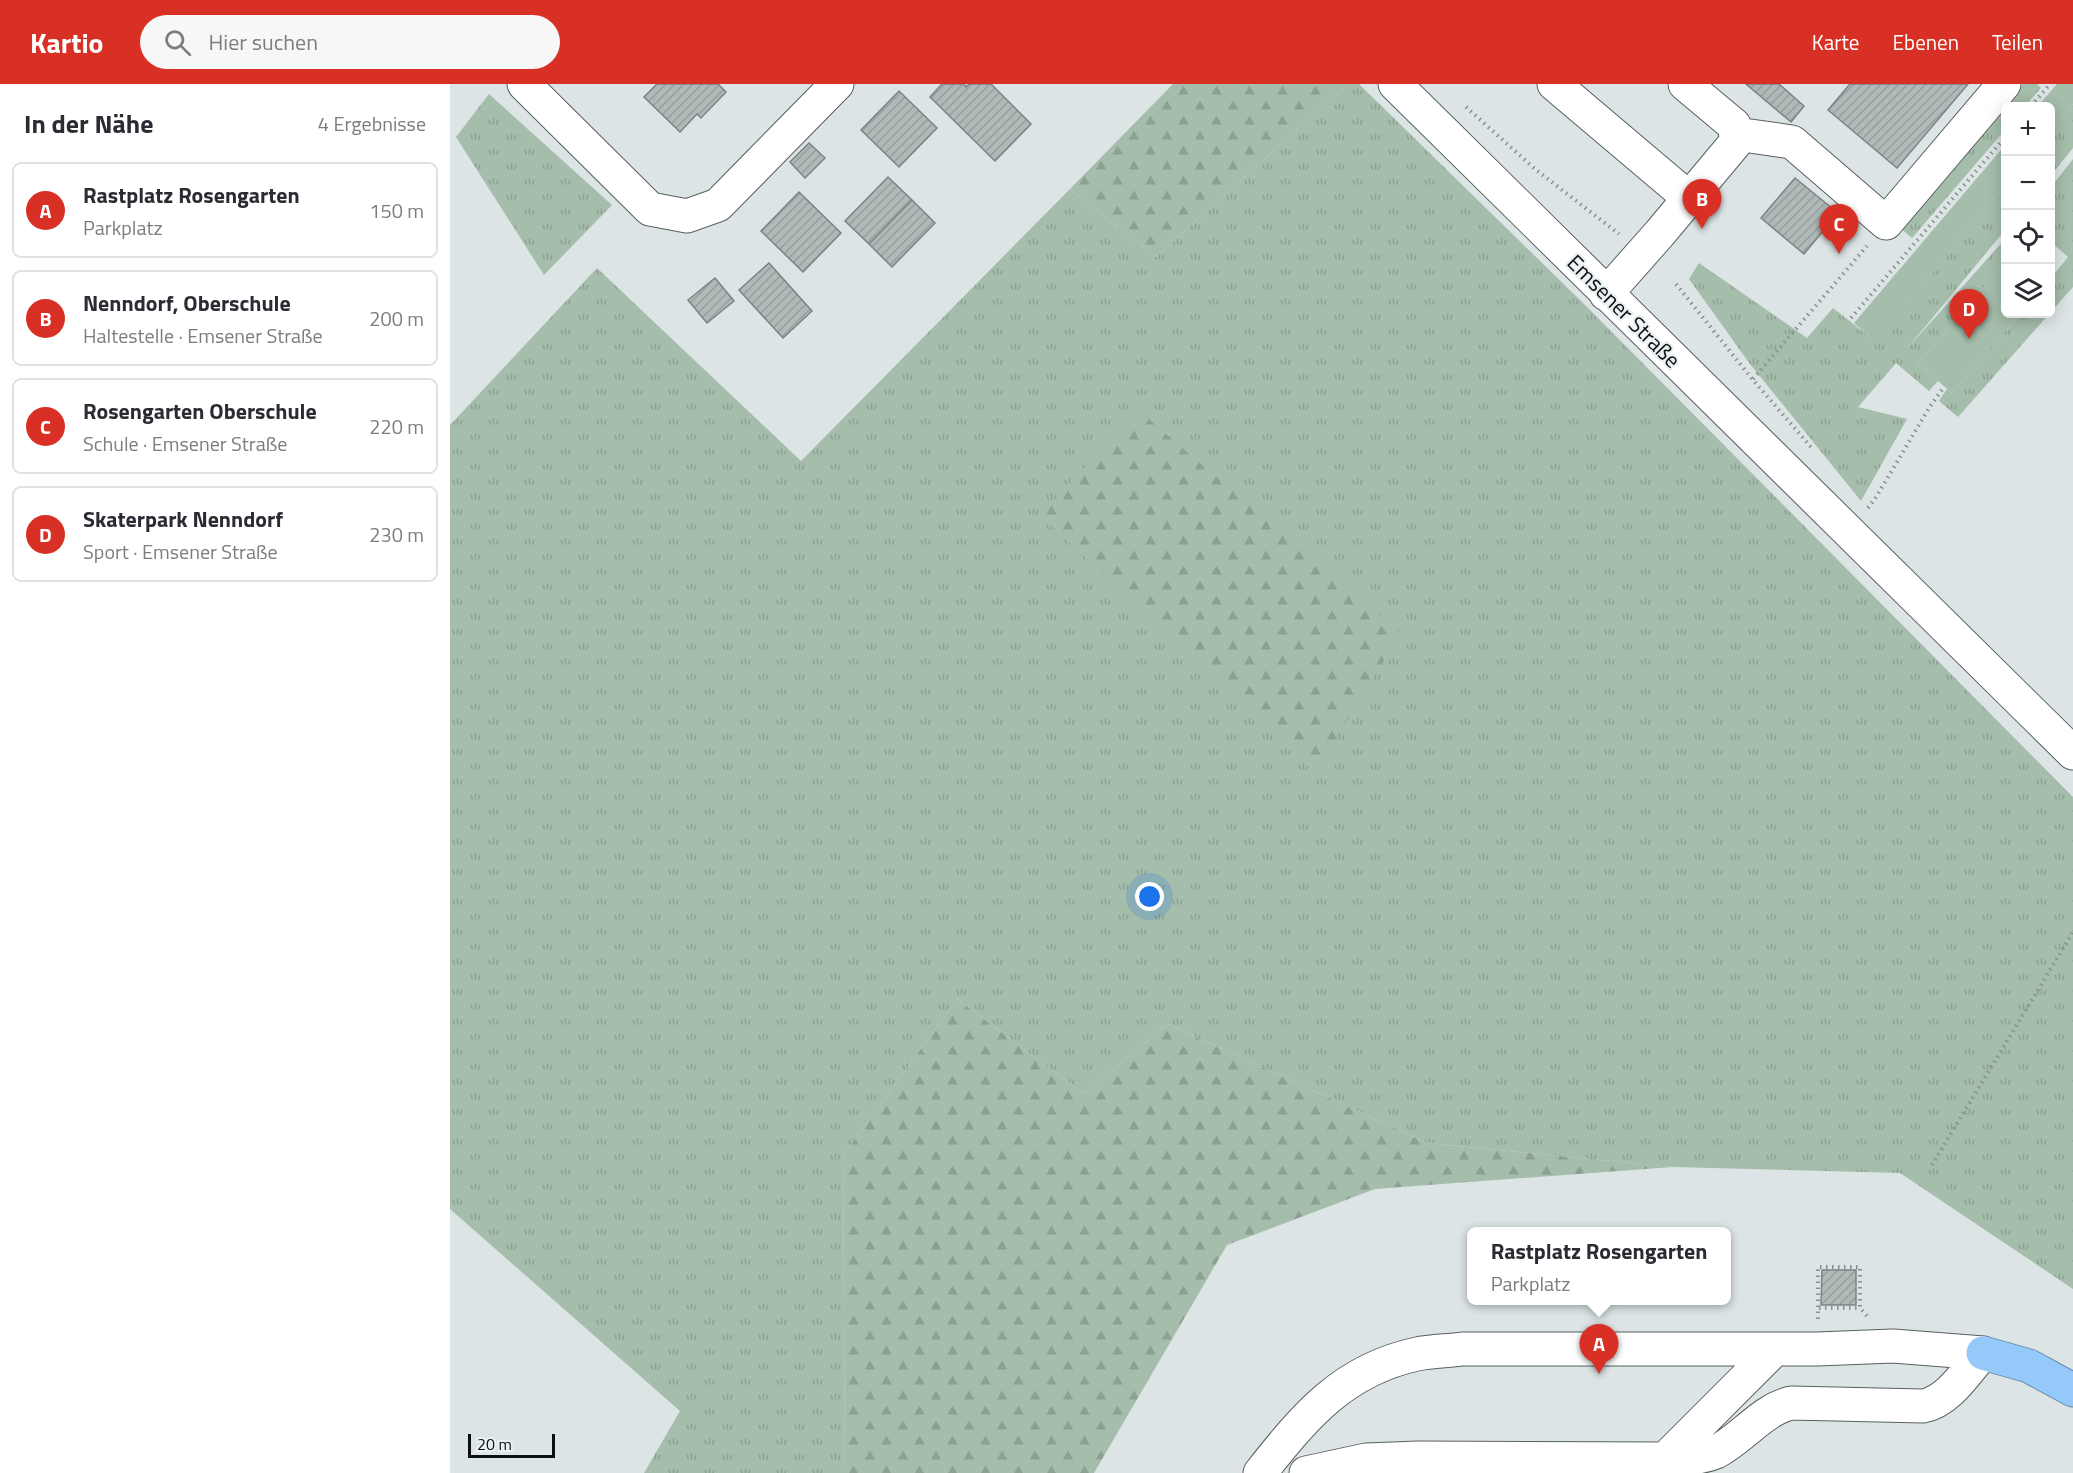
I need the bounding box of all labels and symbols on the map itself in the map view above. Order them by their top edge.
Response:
pin: B [1682,180,1722,229]
pin: C [1820,204,1858,254]
street label: Emsener Straße [1559,246,1689,376]
pin: D [1950,290,1988,339]
your location [1135,882,1164,911]
pin: A [1580,1324,1618,1374]
scale bar [468,1431,555,1458]

